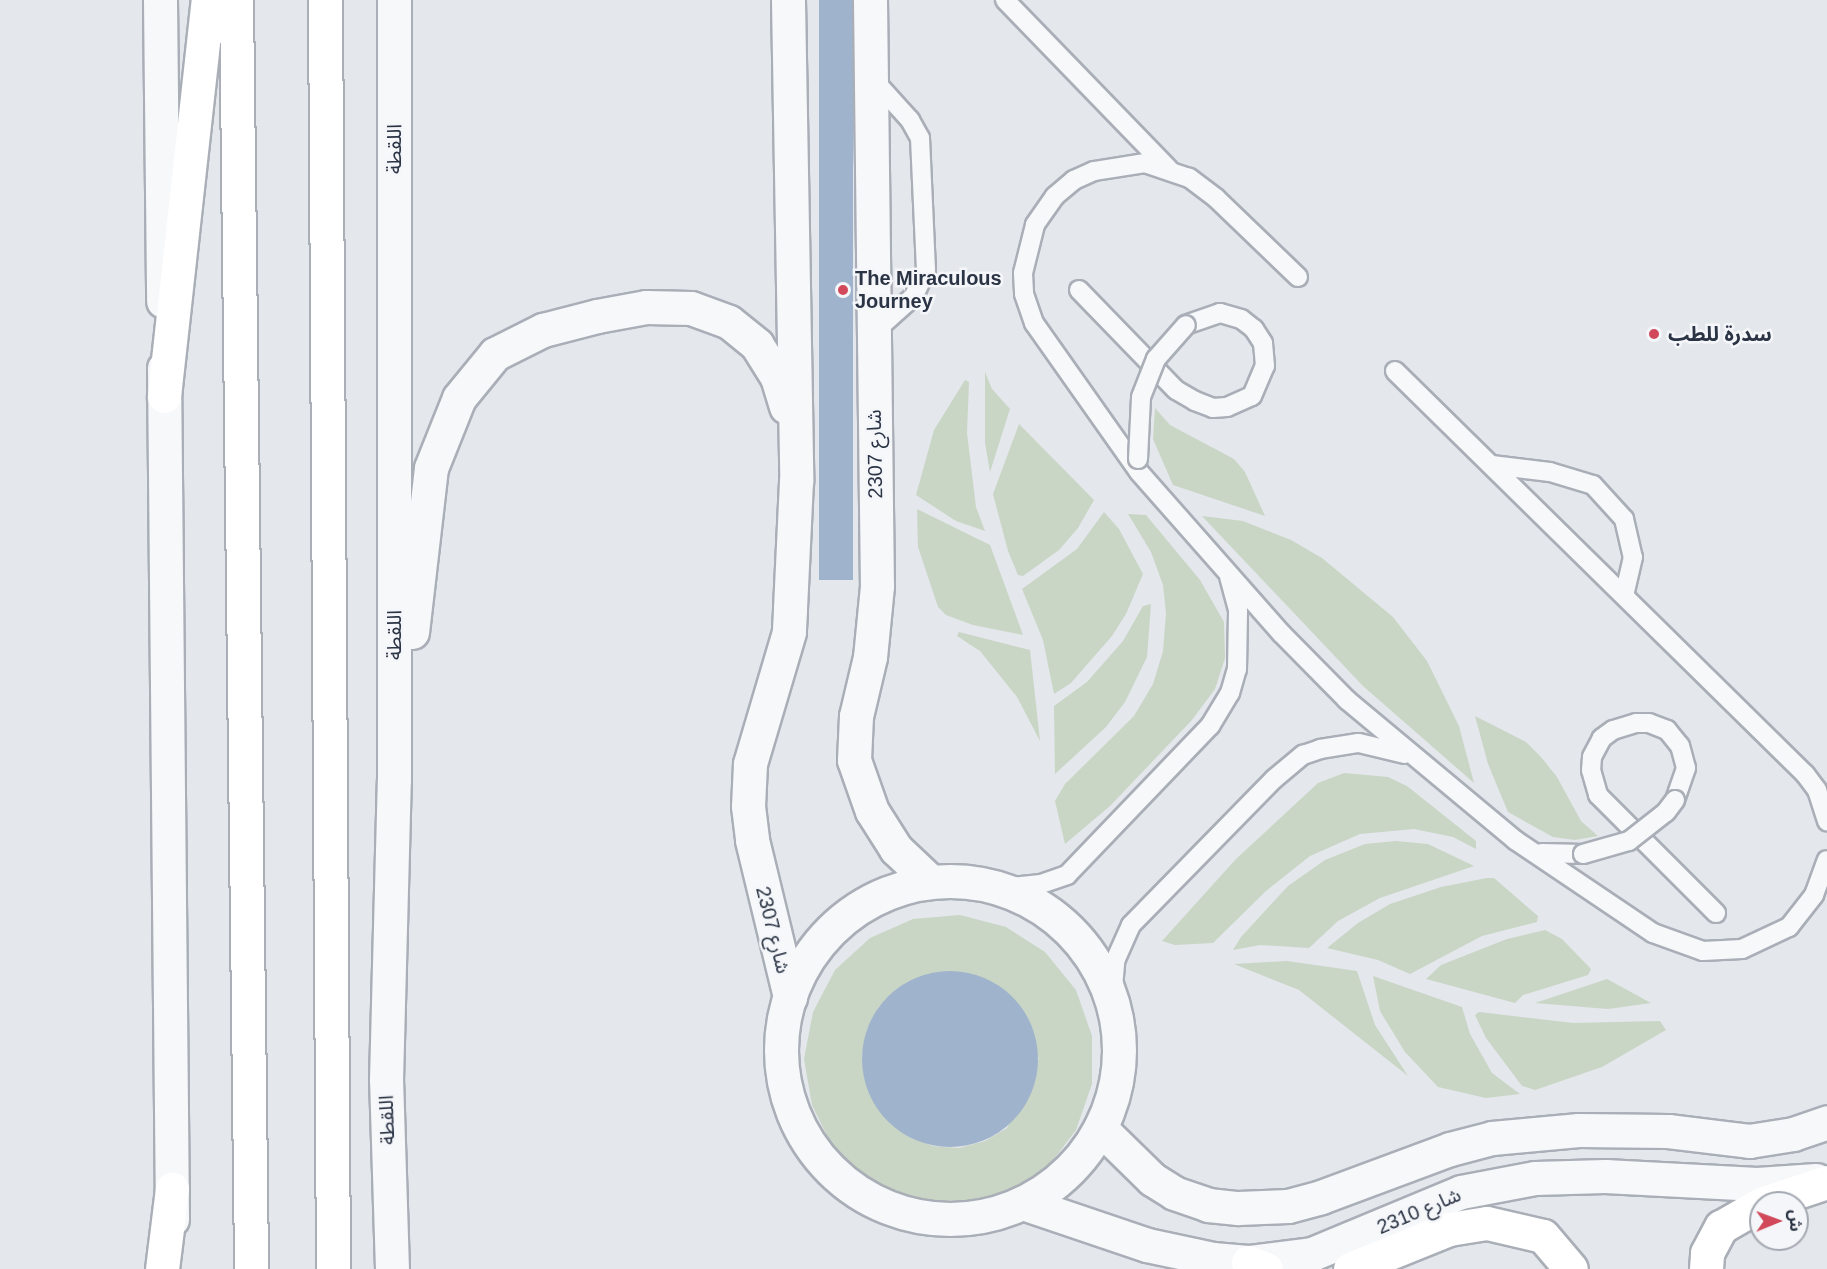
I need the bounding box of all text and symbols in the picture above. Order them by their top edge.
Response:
street label: اللقطة [382,124,406,174]
place label: The Miraculous Journey [855,266,1002,313]
marker: The Miraculous Journey [836,283,850,297]
place label: سدرة للطب [1668,322,1772,346]
marker: سدرة للطب [1645,325,1663,343]
street label: شارع 2307 [862,409,888,499]
street label: اللقطة [382,610,406,660]
street label: شارع 2307 [751,884,795,976]
street label: اللقطة [374,1095,400,1145]
street label: شارع 2310 [1373,1183,1465,1239]
north arrow [1749,1191,1809,1251]
text: ش [1787,1210,1804,1232]

